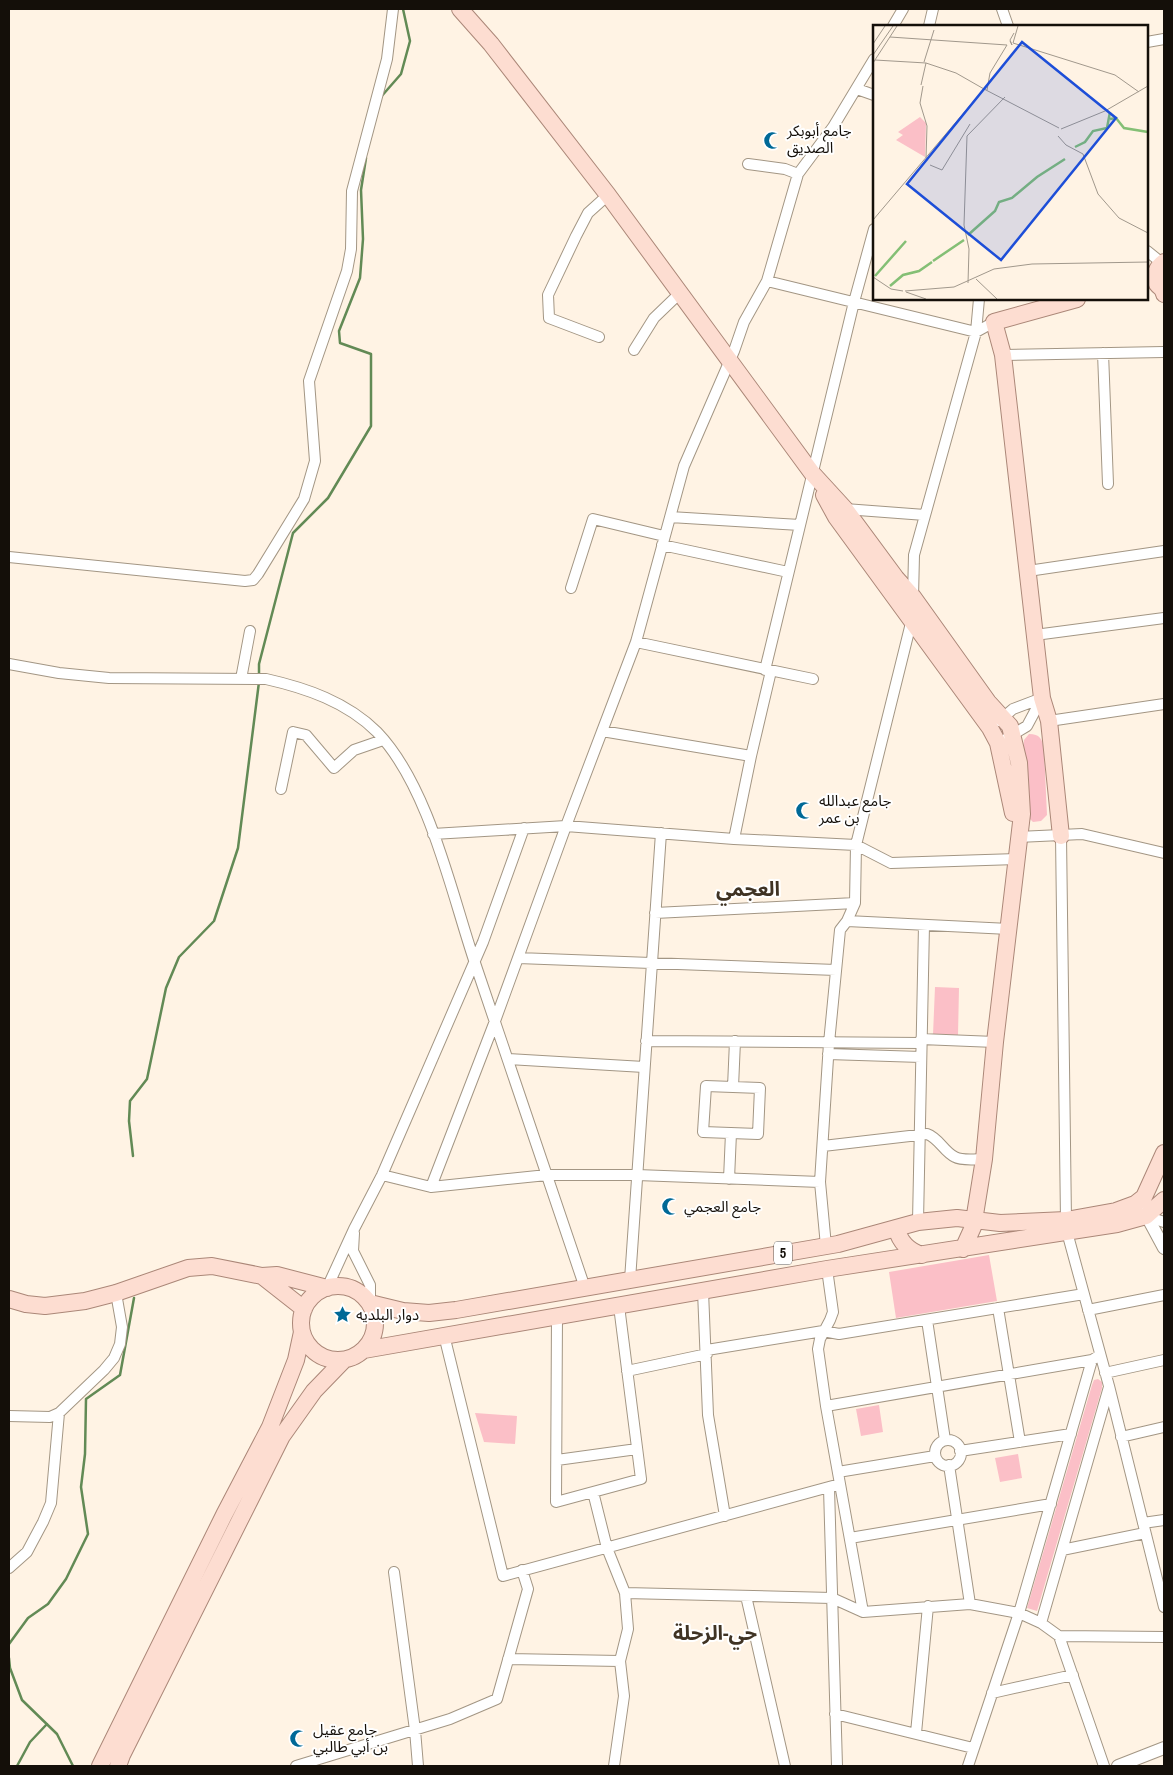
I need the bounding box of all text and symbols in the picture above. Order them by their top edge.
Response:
inset map [873,25,1148,300]
place label: جامع أبوبكر الصديق [786,120,852,158]
mosque icon: جامع أبوبكر الصديق [763,130,783,150]
place label: جامع عبدالله بن عمر [818,790,892,828]
mosque icon: جامع عبدالله بن عمر [795,800,815,820]
district label: العجمي [716,875,780,906]
place label: جامع العجمي [684,1196,761,1219]
mosque icon: جامع العجمي [660,1197,680,1217]
road number: 5 [774,1242,792,1264]
place label: دوار البلديه [356,1304,419,1325]
place icon: دوار البلديه [332,1305,352,1325]
district label: حي-الزحلة [673,1619,758,1650]
place label: جامع عقيل بن أبي طالبي [313,1719,388,1758]
mosque icon: جامع عقيل بن أبي طالبي [289,1729,309,1749]

